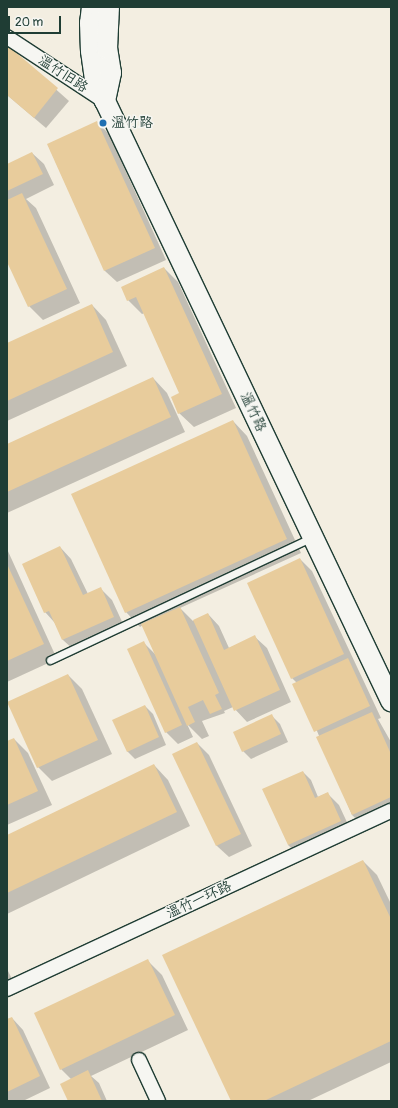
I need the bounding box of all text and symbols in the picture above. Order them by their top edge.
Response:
scale bar [10,8,63,34]
text: 20 m [15,15,43,30]
street label: 温竹旧路 [35,52,91,96]
place label: 温竹路 [111,115,153,131]
marker: 温竹路 [98,118,108,128]
street label: 温竹路 [237,389,269,435]
street label: 温竹一环路 [164,878,234,922]

